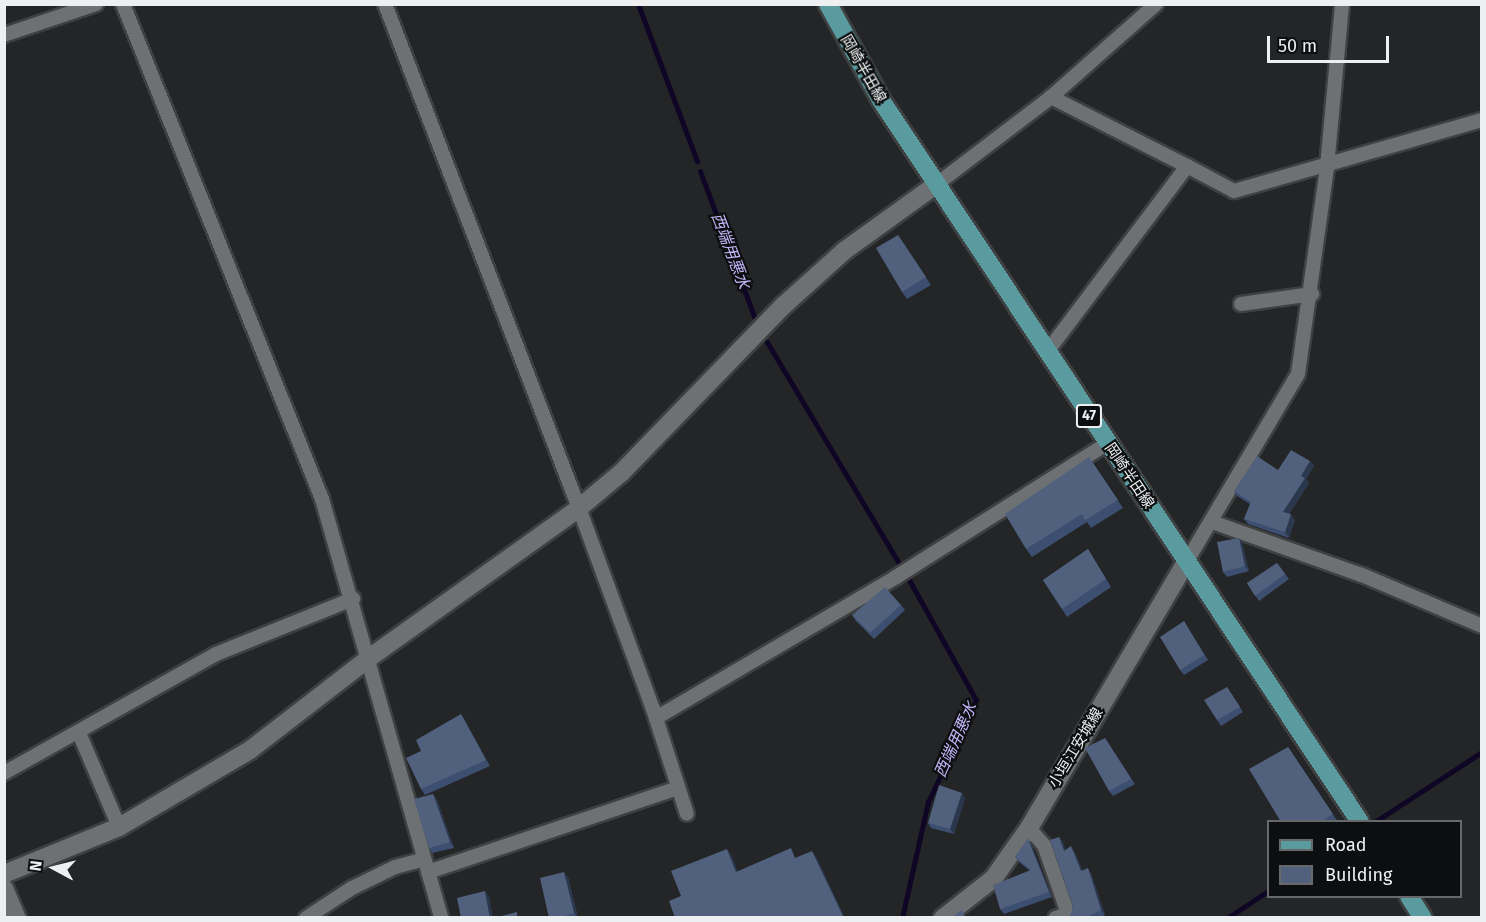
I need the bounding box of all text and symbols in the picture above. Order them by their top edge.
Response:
scale bar [1270,24,1392,62]
street label: 岡崎半田線 [836,32,890,106]
text: 50 m [1278,35,1317,57]
water label: 西端用悪水 [707,210,753,292]
road number: 47 [1076,405,1102,427]
street label: 岡崎半田線 [1101,440,1157,512]
water label: 西端用悪水 [931,700,981,780]
street label: 小垣江安城線 [1045,705,1107,791]
legend [1267,820,1462,898]
text: Road [1325,834,1367,856]
north arrow [24,838,84,898]
text: N [26,859,46,872]
text: Building [1325,864,1392,886]

